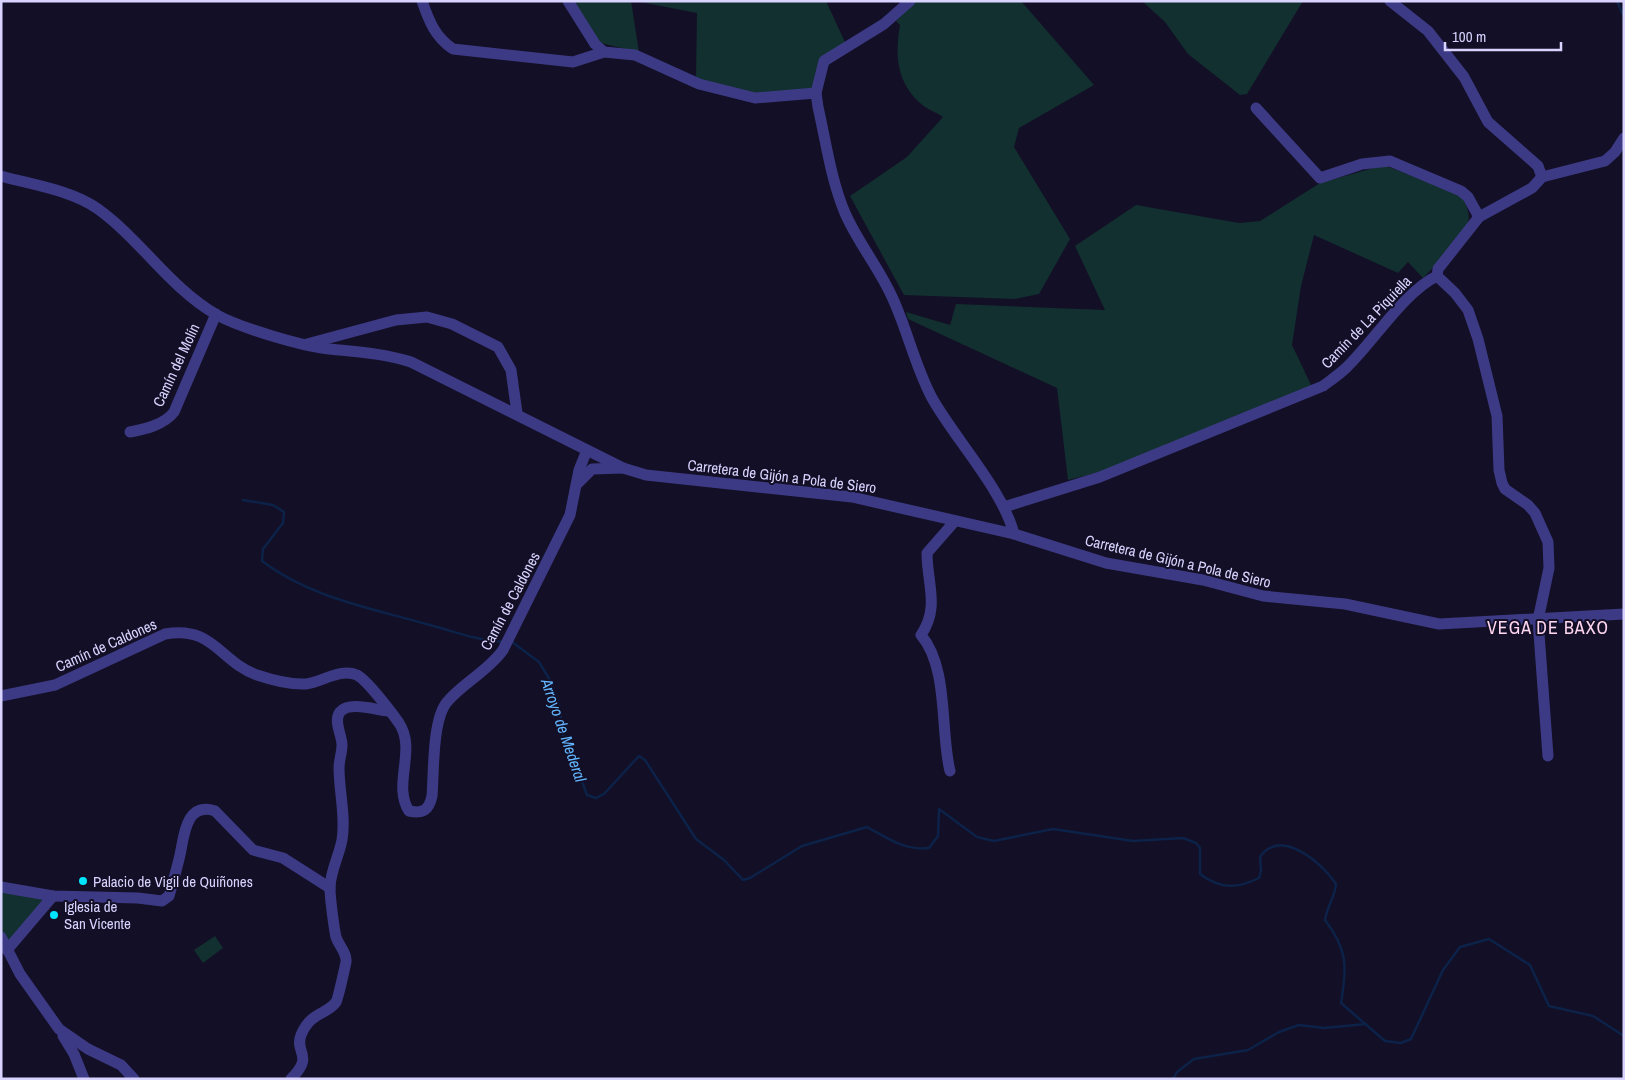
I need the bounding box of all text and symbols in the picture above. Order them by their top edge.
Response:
scale bar [1445,20,1561,52]
text: 100 m [1452,26,1486,47]
street label: Camín de La Piquiella [1316,271,1416,373]
street label: Camín del Molín [148,320,204,410]
street label: Carretera de Gijón a Pola de Siero [686,454,878,498]
street label: Carretera de Gijón a Pola de Siero [1083,529,1273,593]
street label: Camín de Caldones [475,548,545,654]
street label: Camín de Caldones [52,613,160,677]
district label: VEGA DE BAXO [1487,615,1609,640]
water label: Arroyo de Mederal [536,674,592,786]
place label: Palacio de Vigil de Quiñones [93,871,253,892]
marker: Palacio de Vigil de Quiñones [77,875,89,887]
place label: Iglesia de San Vicente [64,896,131,934]
marker: Iglesia de San Vicente [48,909,60,921]

